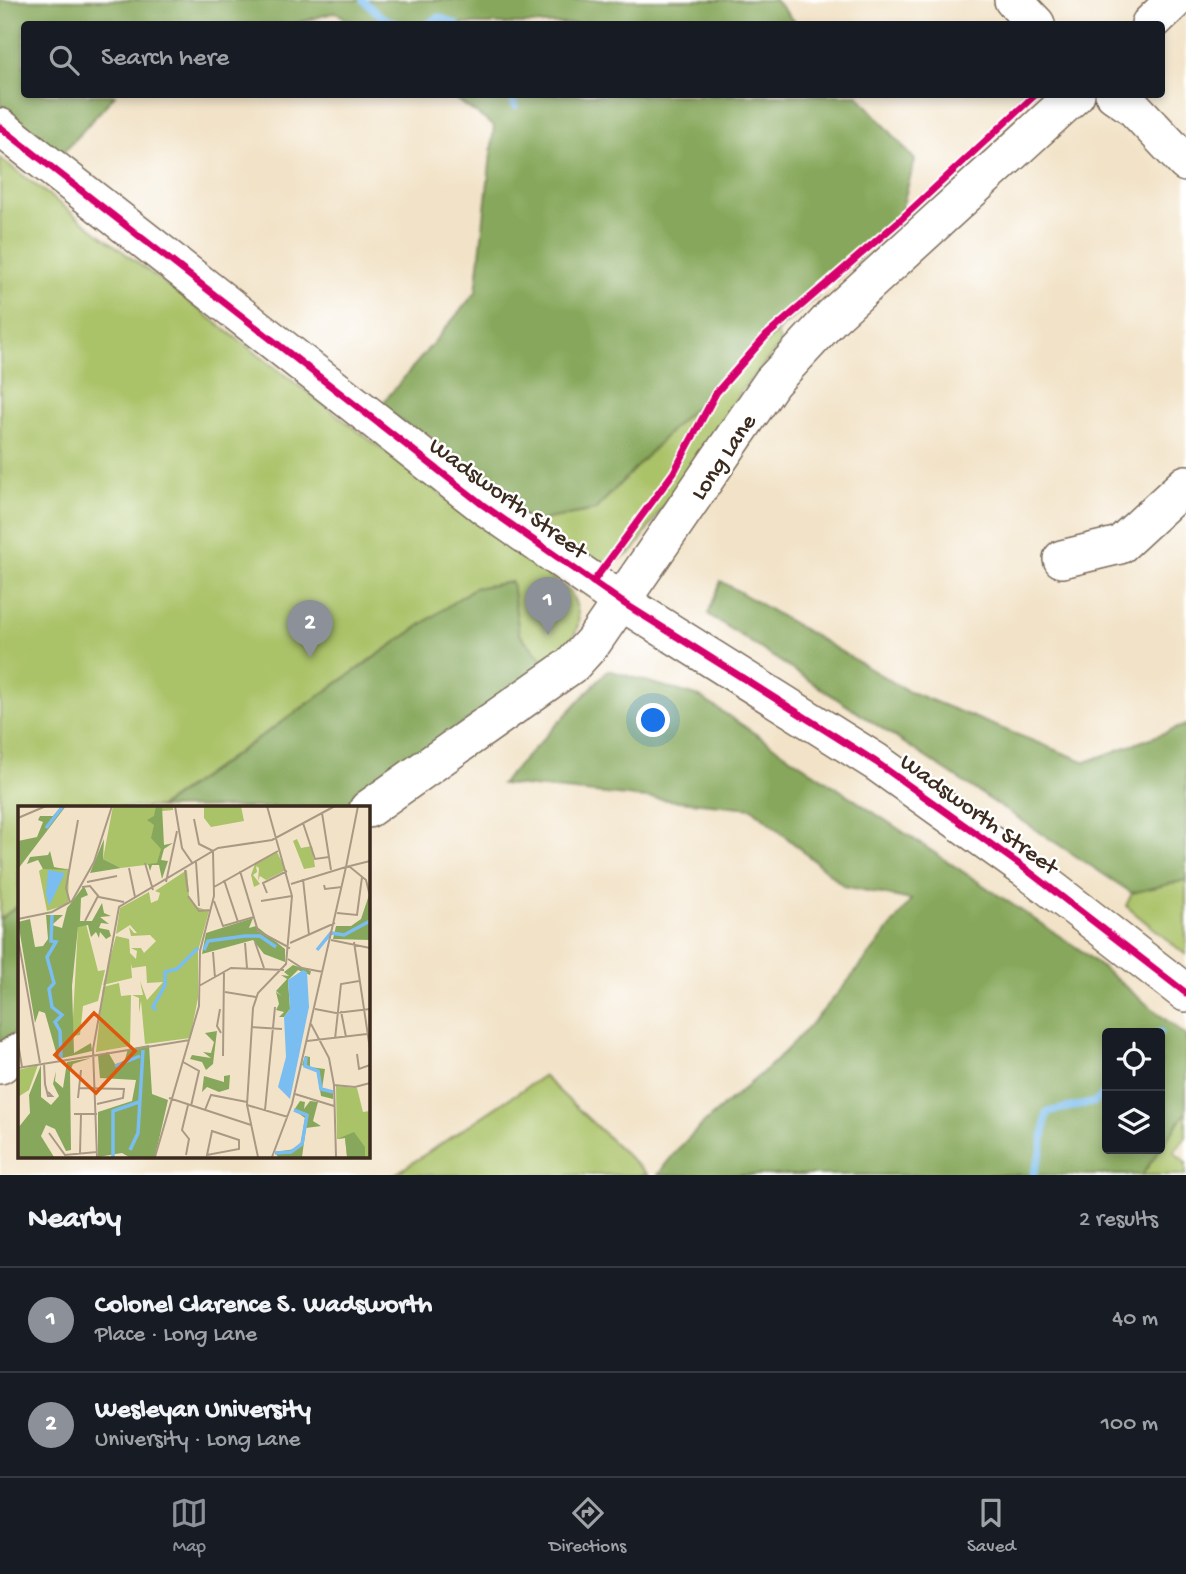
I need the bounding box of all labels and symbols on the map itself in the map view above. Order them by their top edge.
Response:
street label: Long Lane [686,409,765,507]
street label: Wadsworth Street [422,433,594,568]
pin: 1 [525,577,571,635]
pin: 2 [287,600,333,658]
your location [636,703,670,737]
street label: Wadsworth Street [893,749,1065,884]
inset map [18,806,369,1158]

